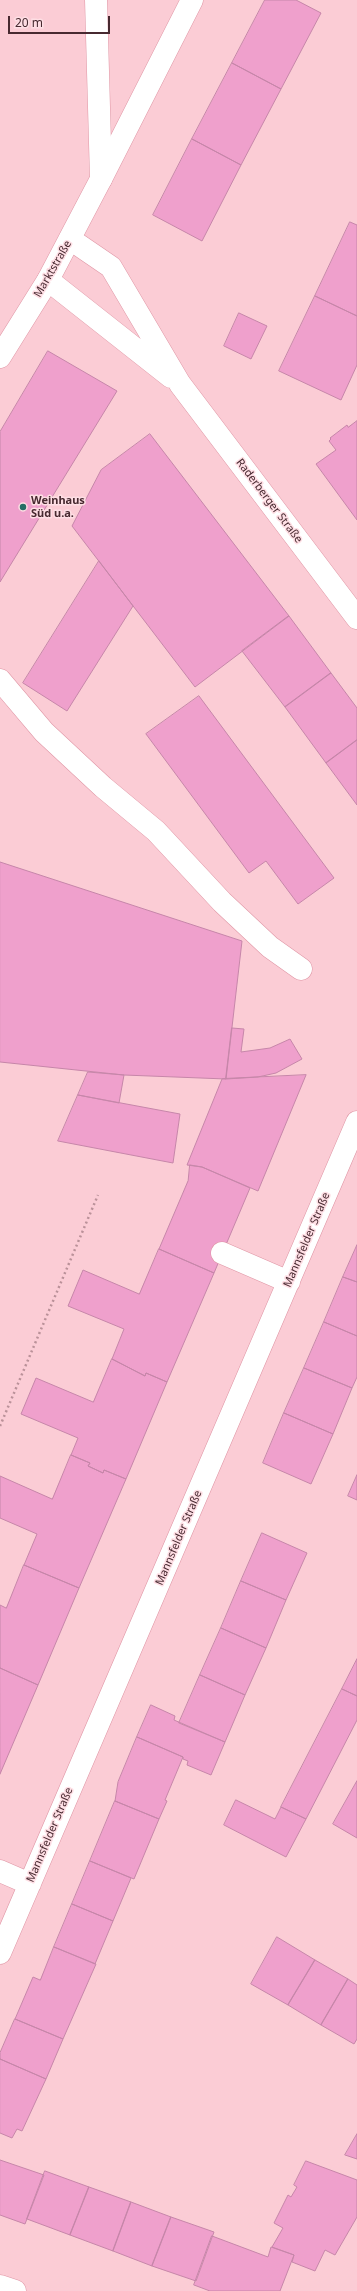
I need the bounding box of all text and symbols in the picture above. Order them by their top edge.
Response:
scale bar [10,8,112,34]
text: 20 m [15,14,43,31]
street label: Marktstraße [31,238,75,300]
street label: Raderberger Straße [233,456,305,546]
place label: Weinhaus Süd u.a. [31,494,85,520]
marker: Weinhaus Süd u.a. [18,502,28,512]
street label: Mannsfelder Straße [281,1191,333,1289]
street label: Mannsfelder Straße [153,1489,205,1587]
street label: Mannsfelder Straße [24,1786,76,1884]

